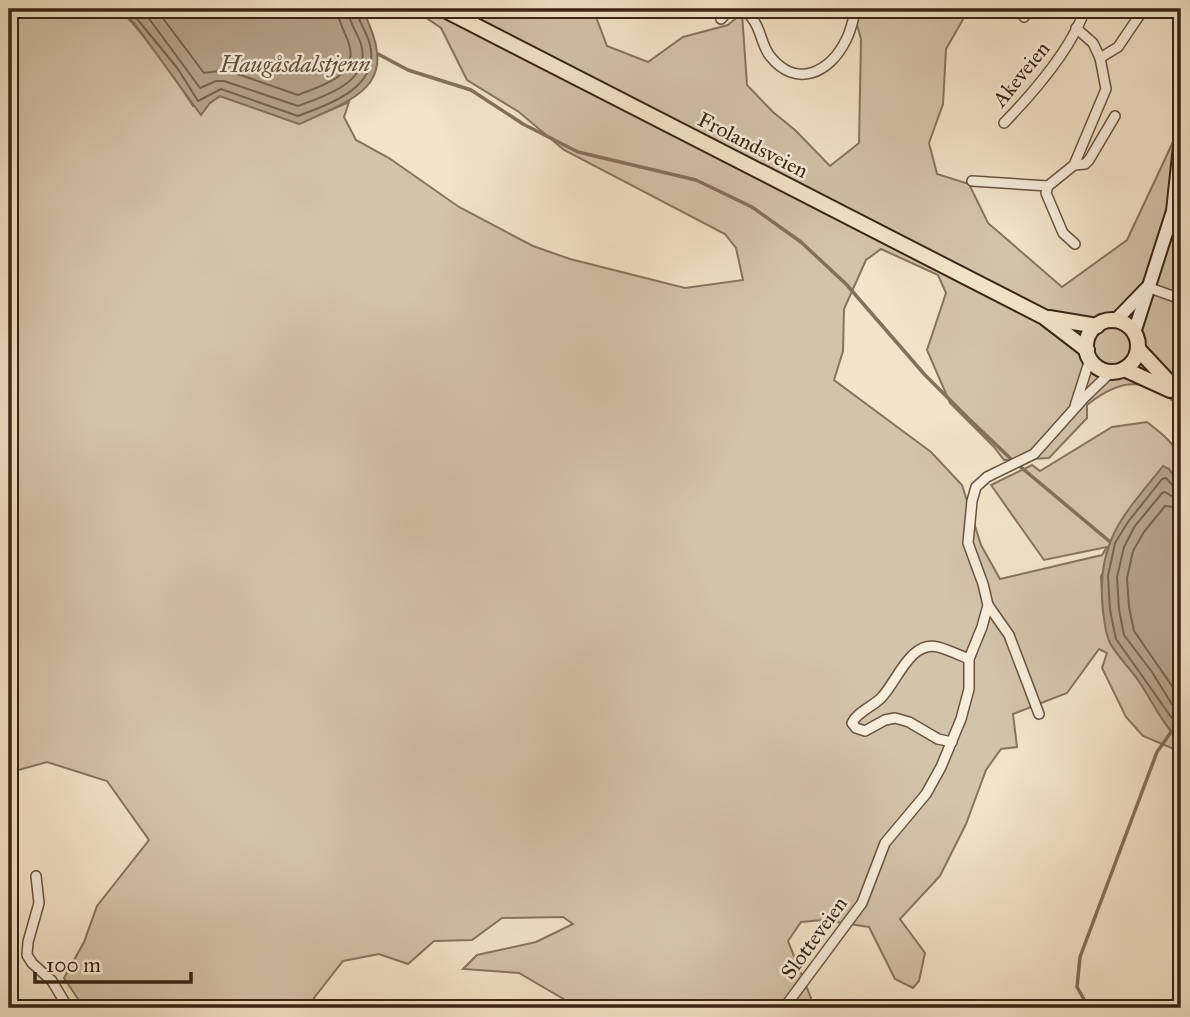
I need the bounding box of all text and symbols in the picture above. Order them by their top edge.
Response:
street label: Akeveien [986,36,1055,113]
water label: Haugåsdalstjenn [219,50,370,78]
street label: Frolandsveien [694,106,812,184]
street label: Slotteveien [775,891,853,985]
scale bar [35,940,191,984]
text: 100 m [46,952,101,978]

